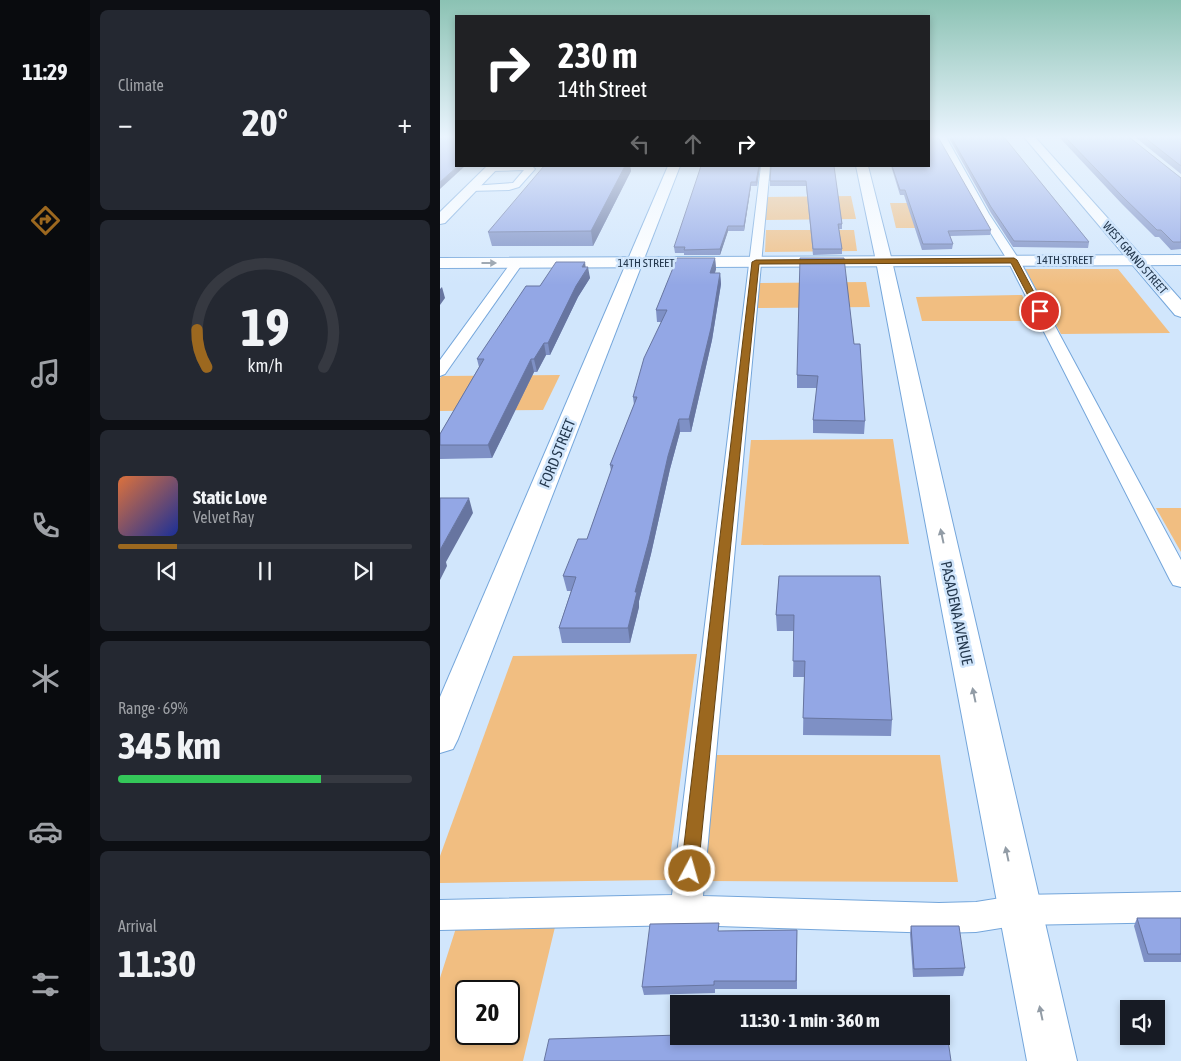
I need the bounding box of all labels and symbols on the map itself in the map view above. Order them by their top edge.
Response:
street label: WEST GRAND STREET [1100,219,1171,298]
street label: 14TH STREET [1037,253,1094,267]
street label: 14TH STREET [618,256,675,270]
one-way arrow [481,259,497,267]
pin [1019,290,1061,332]
street label: FORD STREET [536,416,579,490]
one-way arrow [937,528,945,544]
street label: PASADENA AVENUE [938,560,976,667]
one-way arrow [970,687,978,703]
position arrow [663,844,715,896]
one-way arrow [1003,847,1011,862]
speed limit sign: 20 [455,980,520,1045]
one-way arrow [1037,1006,1045,1021]

